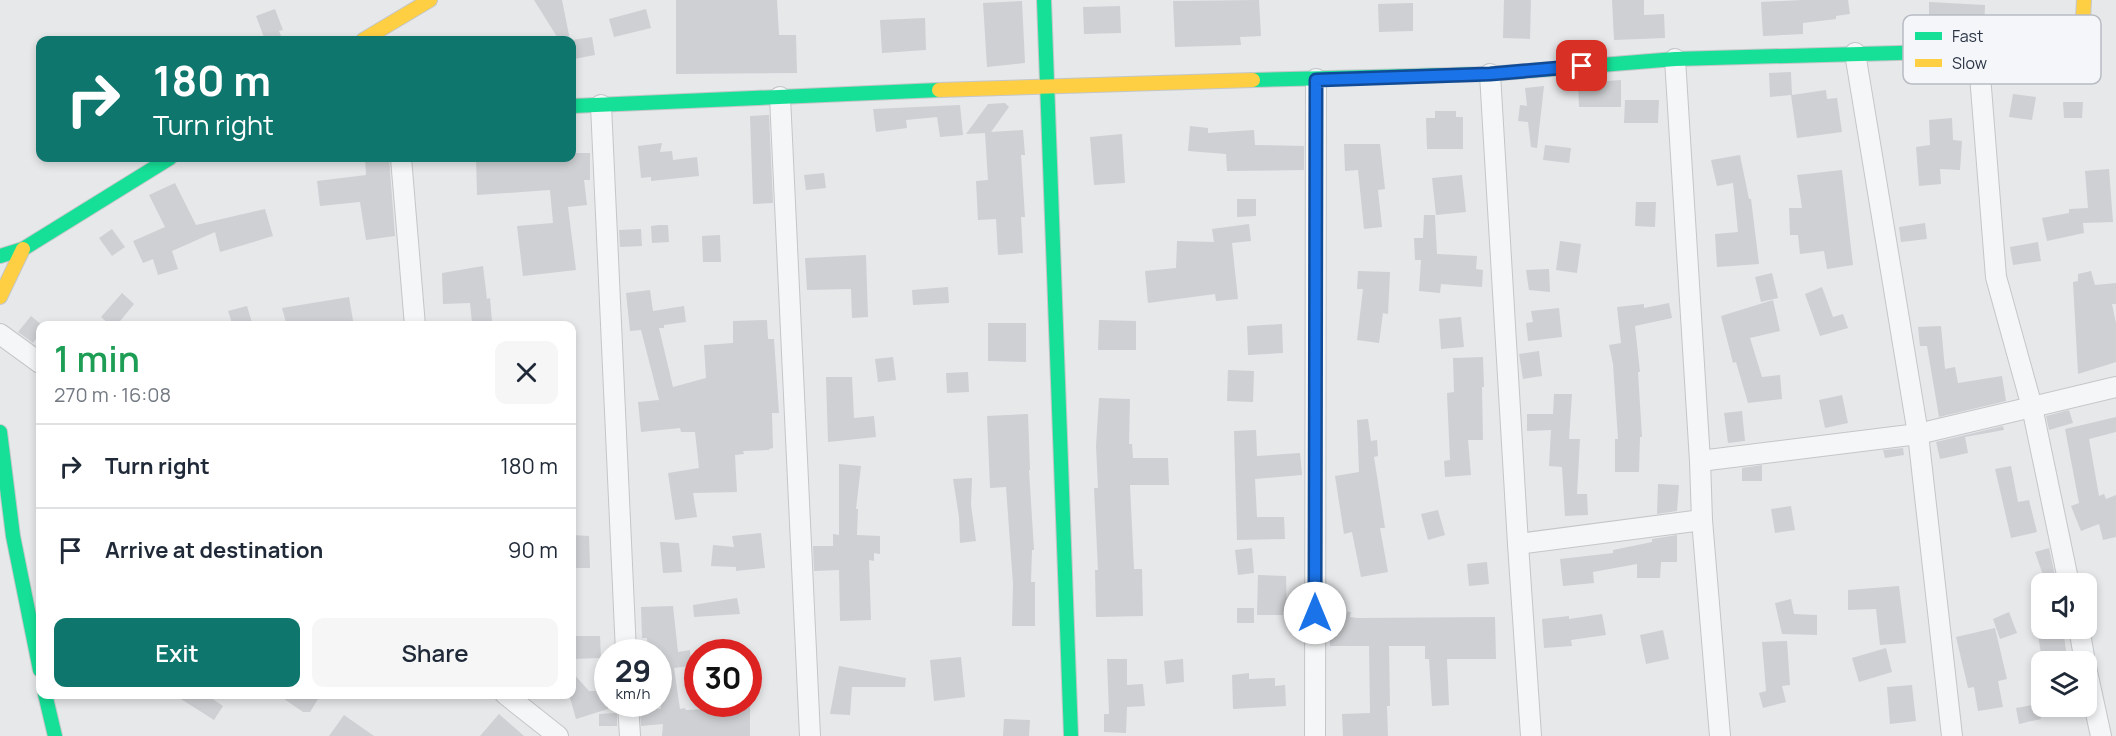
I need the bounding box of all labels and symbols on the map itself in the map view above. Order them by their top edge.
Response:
legend [1903,15,2101,84]
text: Fast [1952,25,1983,47]
pin [1556,40,1607,91]
text: Slow [1952,52,1987,74]
position arrow [1283,581,1347,645]
speed limit sign: 30 [684,639,762,717]

